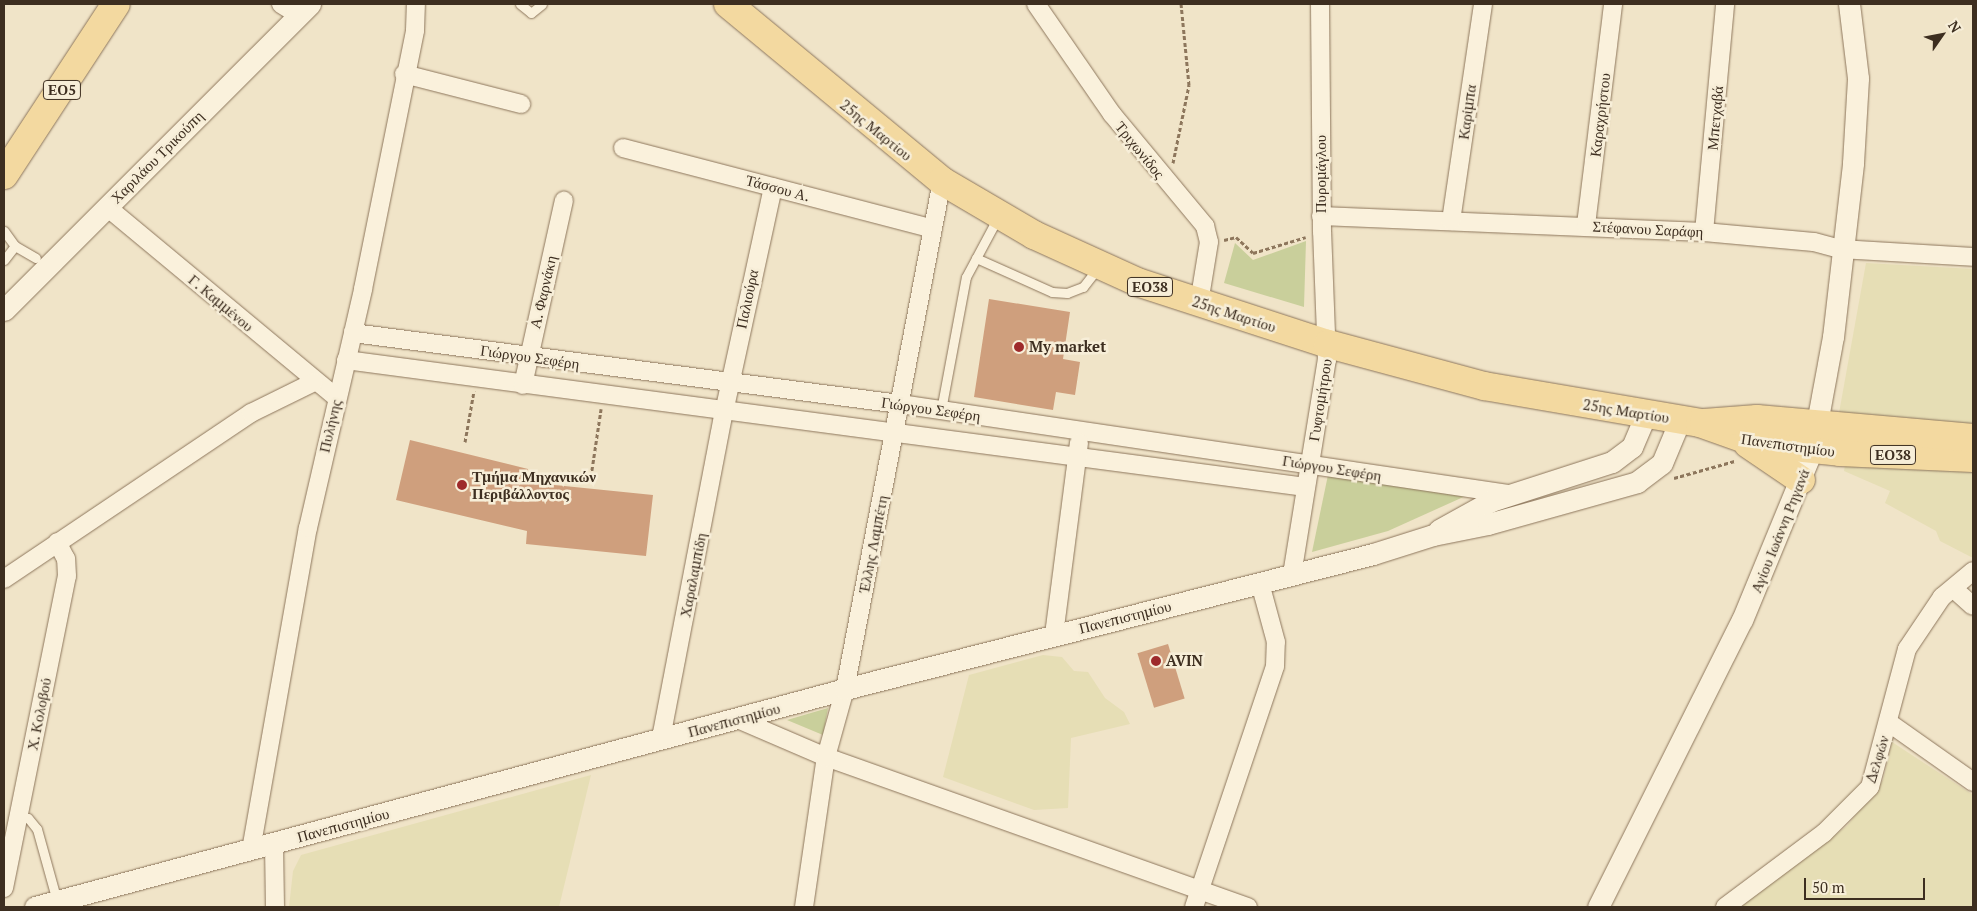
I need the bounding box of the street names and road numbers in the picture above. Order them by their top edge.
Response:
street label: Καραχρήστου [1586,72,1614,158]
road number: ΕΟ5 [42,78,82,102]
street label: Καρίμπα [1454,83,1480,141]
street label: Μπετχαβά [1703,85,1727,151]
street label: 25ης Μαρτίου [836,96,916,164]
street label: Χαριλάου Τρικούπη [107,107,207,207]
street label: Τριχωνίδος [1112,118,1168,182]
street label: Πυρομάγλου [1312,135,1330,213]
street label: Τάσσου Α. [744,171,812,205]
street label: Στέφανου Σαράφη [1592,217,1704,241]
street label: Α. Φαρνάκη [526,253,560,331]
street label: Παλιούρα [732,268,762,330]
street label: Γ. Καμμένου [185,270,257,336]
road number: ΕΟ38 [1126,276,1174,298]
street label: 25ης Μαρτίου [1190,292,1278,336]
street label: Γιώργου Σεφέρη [479,341,581,373]
street label: Γυφτομήτρου [1305,358,1335,442]
street label: Γιώργου Σεφέρη [880,393,982,425]
street label: 25ης Μαρτίου [1582,395,1670,427]
street label: Πυλήνης [315,398,345,454]
street label: Πανεπιστημίου [1740,430,1836,460]
road number: ΕΟ38 [1869,444,1917,466]
street label: Γιώργου Σεφέρη [1281,451,1383,485]
street label: Αγίου Ιωάννη Ρηγανά [1747,466,1813,596]
street label: Έλλης Λαμπέτη [855,494,891,594]
street label: Χαραλαμπίδη [676,531,710,619]
street label: Πανεπιστημίου [1077,597,1173,637]
street label: Χ. Κολοβού [23,676,55,752]
street label: Πανεπιστημίου [686,699,782,741]
street label: Δελφών [1861,733,1893,785]
street label: Πανεπιστημίου [295,804,391,846]

